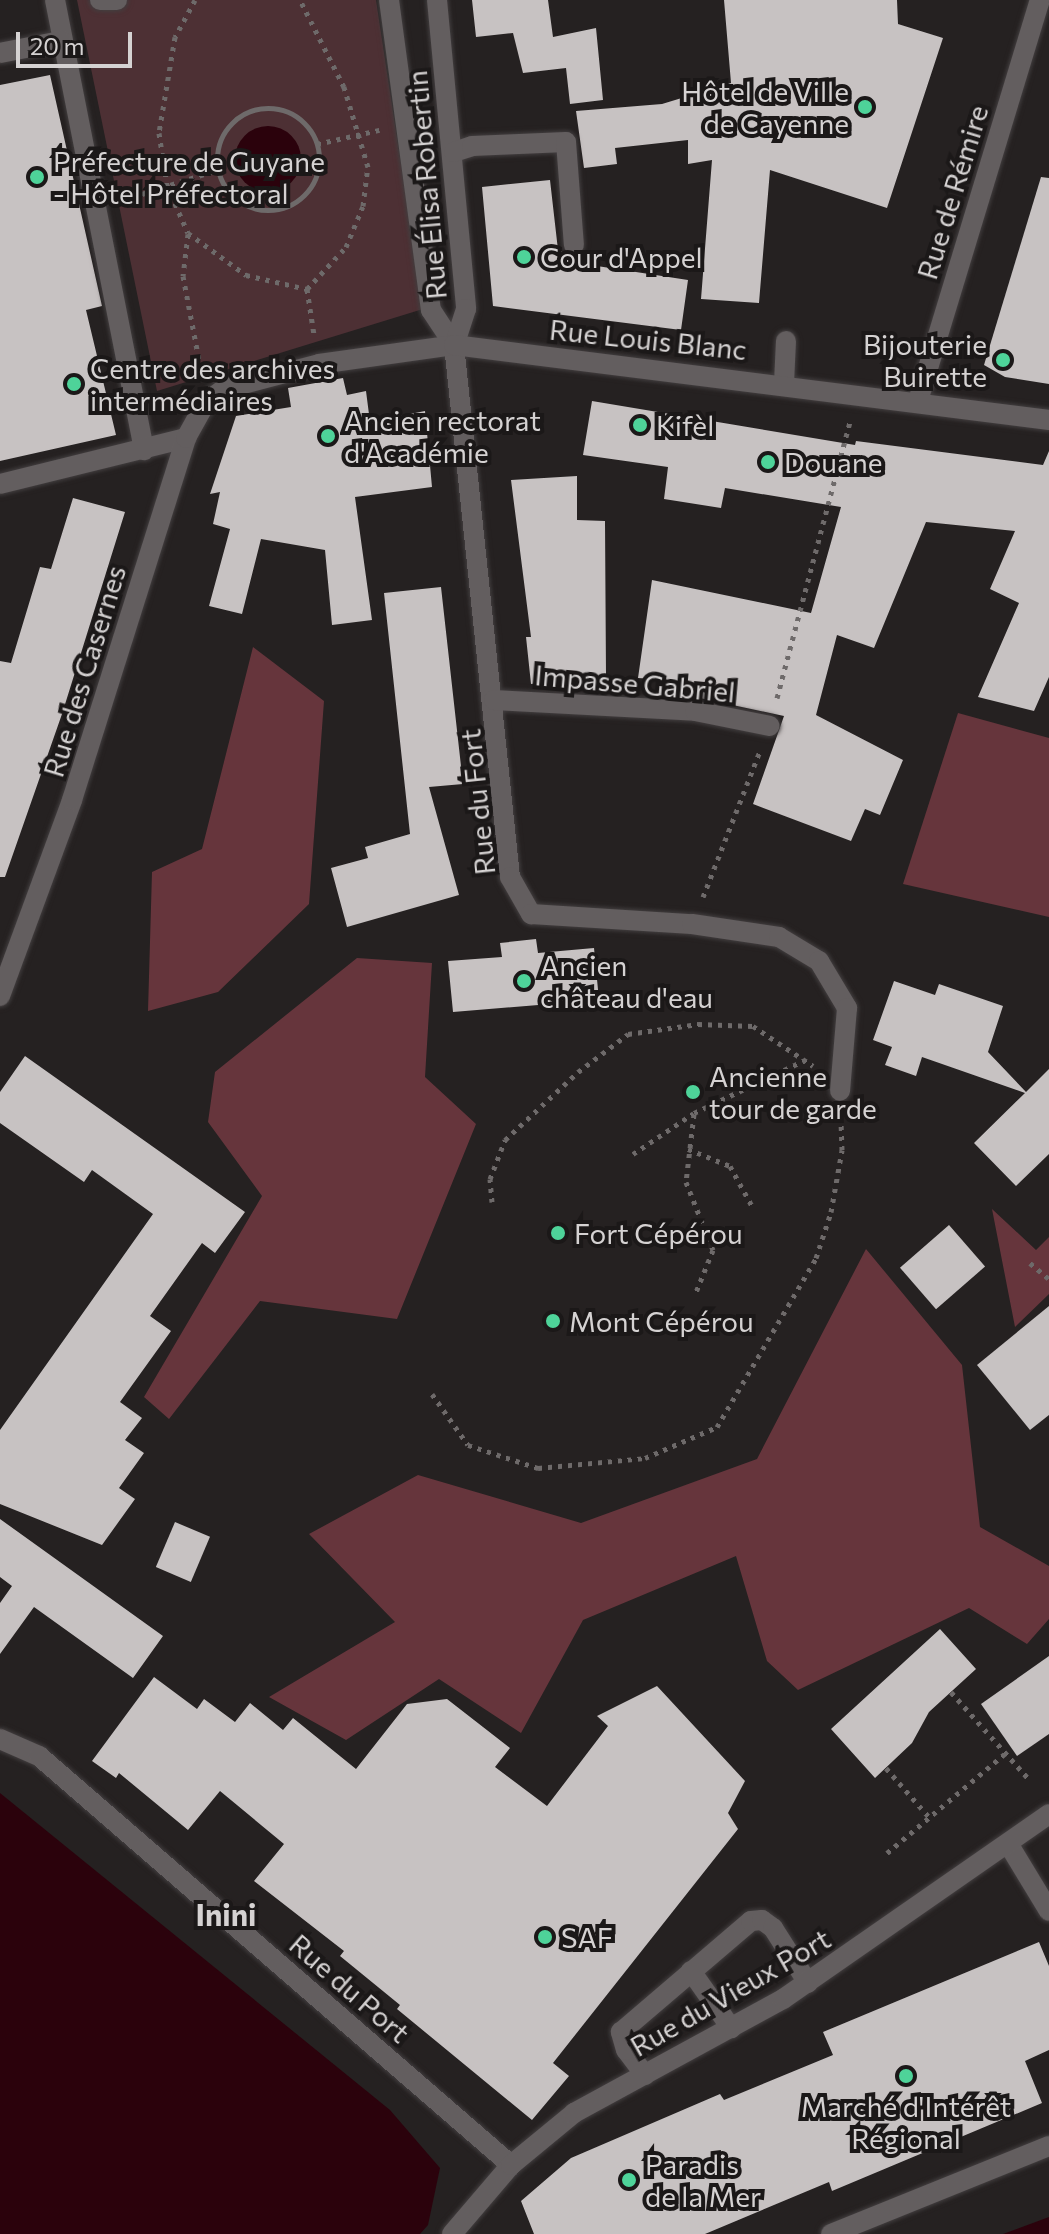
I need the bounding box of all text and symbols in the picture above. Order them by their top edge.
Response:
scale bar [20,16,136,66]
text: 20 m [30,31,84,60]
street label: Rue Élisa Robertin [399,69,453,301]
place label: Hôtel de Ville de Cayenne [681,74,849,140]
marker: Hôtel de Ville de Cayenne [856,98,874,116]
street label: Rue de Rémire [910,101,994,283]
place label: Préfecture de Guyane - Hôtel Préfectoral [53,144,325,210]
marker: Préfecture de Guyane - Hôtel Préfectoral [28,168,46,186]
place label: Cour d'Appel [540,240,703,274]
marker: Cour d'Appel [515,248,533,266]
street label: Rue Louis Blanc [548,312,748,366]
place label: Bijouterie Buirette [863,327,987,393]
place label: Centre des archives intermédiaires [90,351,335,417]
marker: Bijouterie Buirette [994,351,1012,369]
marker: Centre des archives intermédiaires [65,375,83,393]
place label: Ancien rectorat d'Académie [344,403,541,469]
place label: Kifèl [656,408,714,442]
marker: Kifèl [631,416,649,434]
marker: Ancien rectorat d'Académie [319,427,337,445]
place label: Douane [784,445,882,479]
marker: Douane [759,453,777,471]
street label: Rue des Casernes [36,561,132,781]
street label: Impasse Gabriel [533,658,737,708]
street label: Rue du Fort [453,727,501,877]
place label: Ancien château d'eau [540,948,713,1014]
marker: Ancien château d'eau [515,972,533,990]
place label: Ancienne tour de garde [709,1059,877,1125]
marker: Ancienne tour de garde [684,1083,702,1101]
place label: Fort Cépérou [574,1216,743,1250]
marker: Fort Cépérou [549,1224,567,1242]
place label: Mont Cépérou [569,1304,754,1338]
marker: Mont Cépérou [544,1312,562,1330]
district label: Inini [196,1896,256,1932]
place label: SAF [561,1920,613,1954]
street label: Rue du Vieux Port [624,1921,836,2063]
street label: Rue du Port [283,1927,417,2049]
marker: SAF [536,1928,554,1946]
marker: Marché d'Intérêt Régional [897,2067,915,2085]
place label: Marché d'Intérêt Régional [801,2089,1011,2155]
place label: Paradis de la Mer [645,2147,761,2213]
marker: Paradis de la Mer [620,2171,638,2189]

